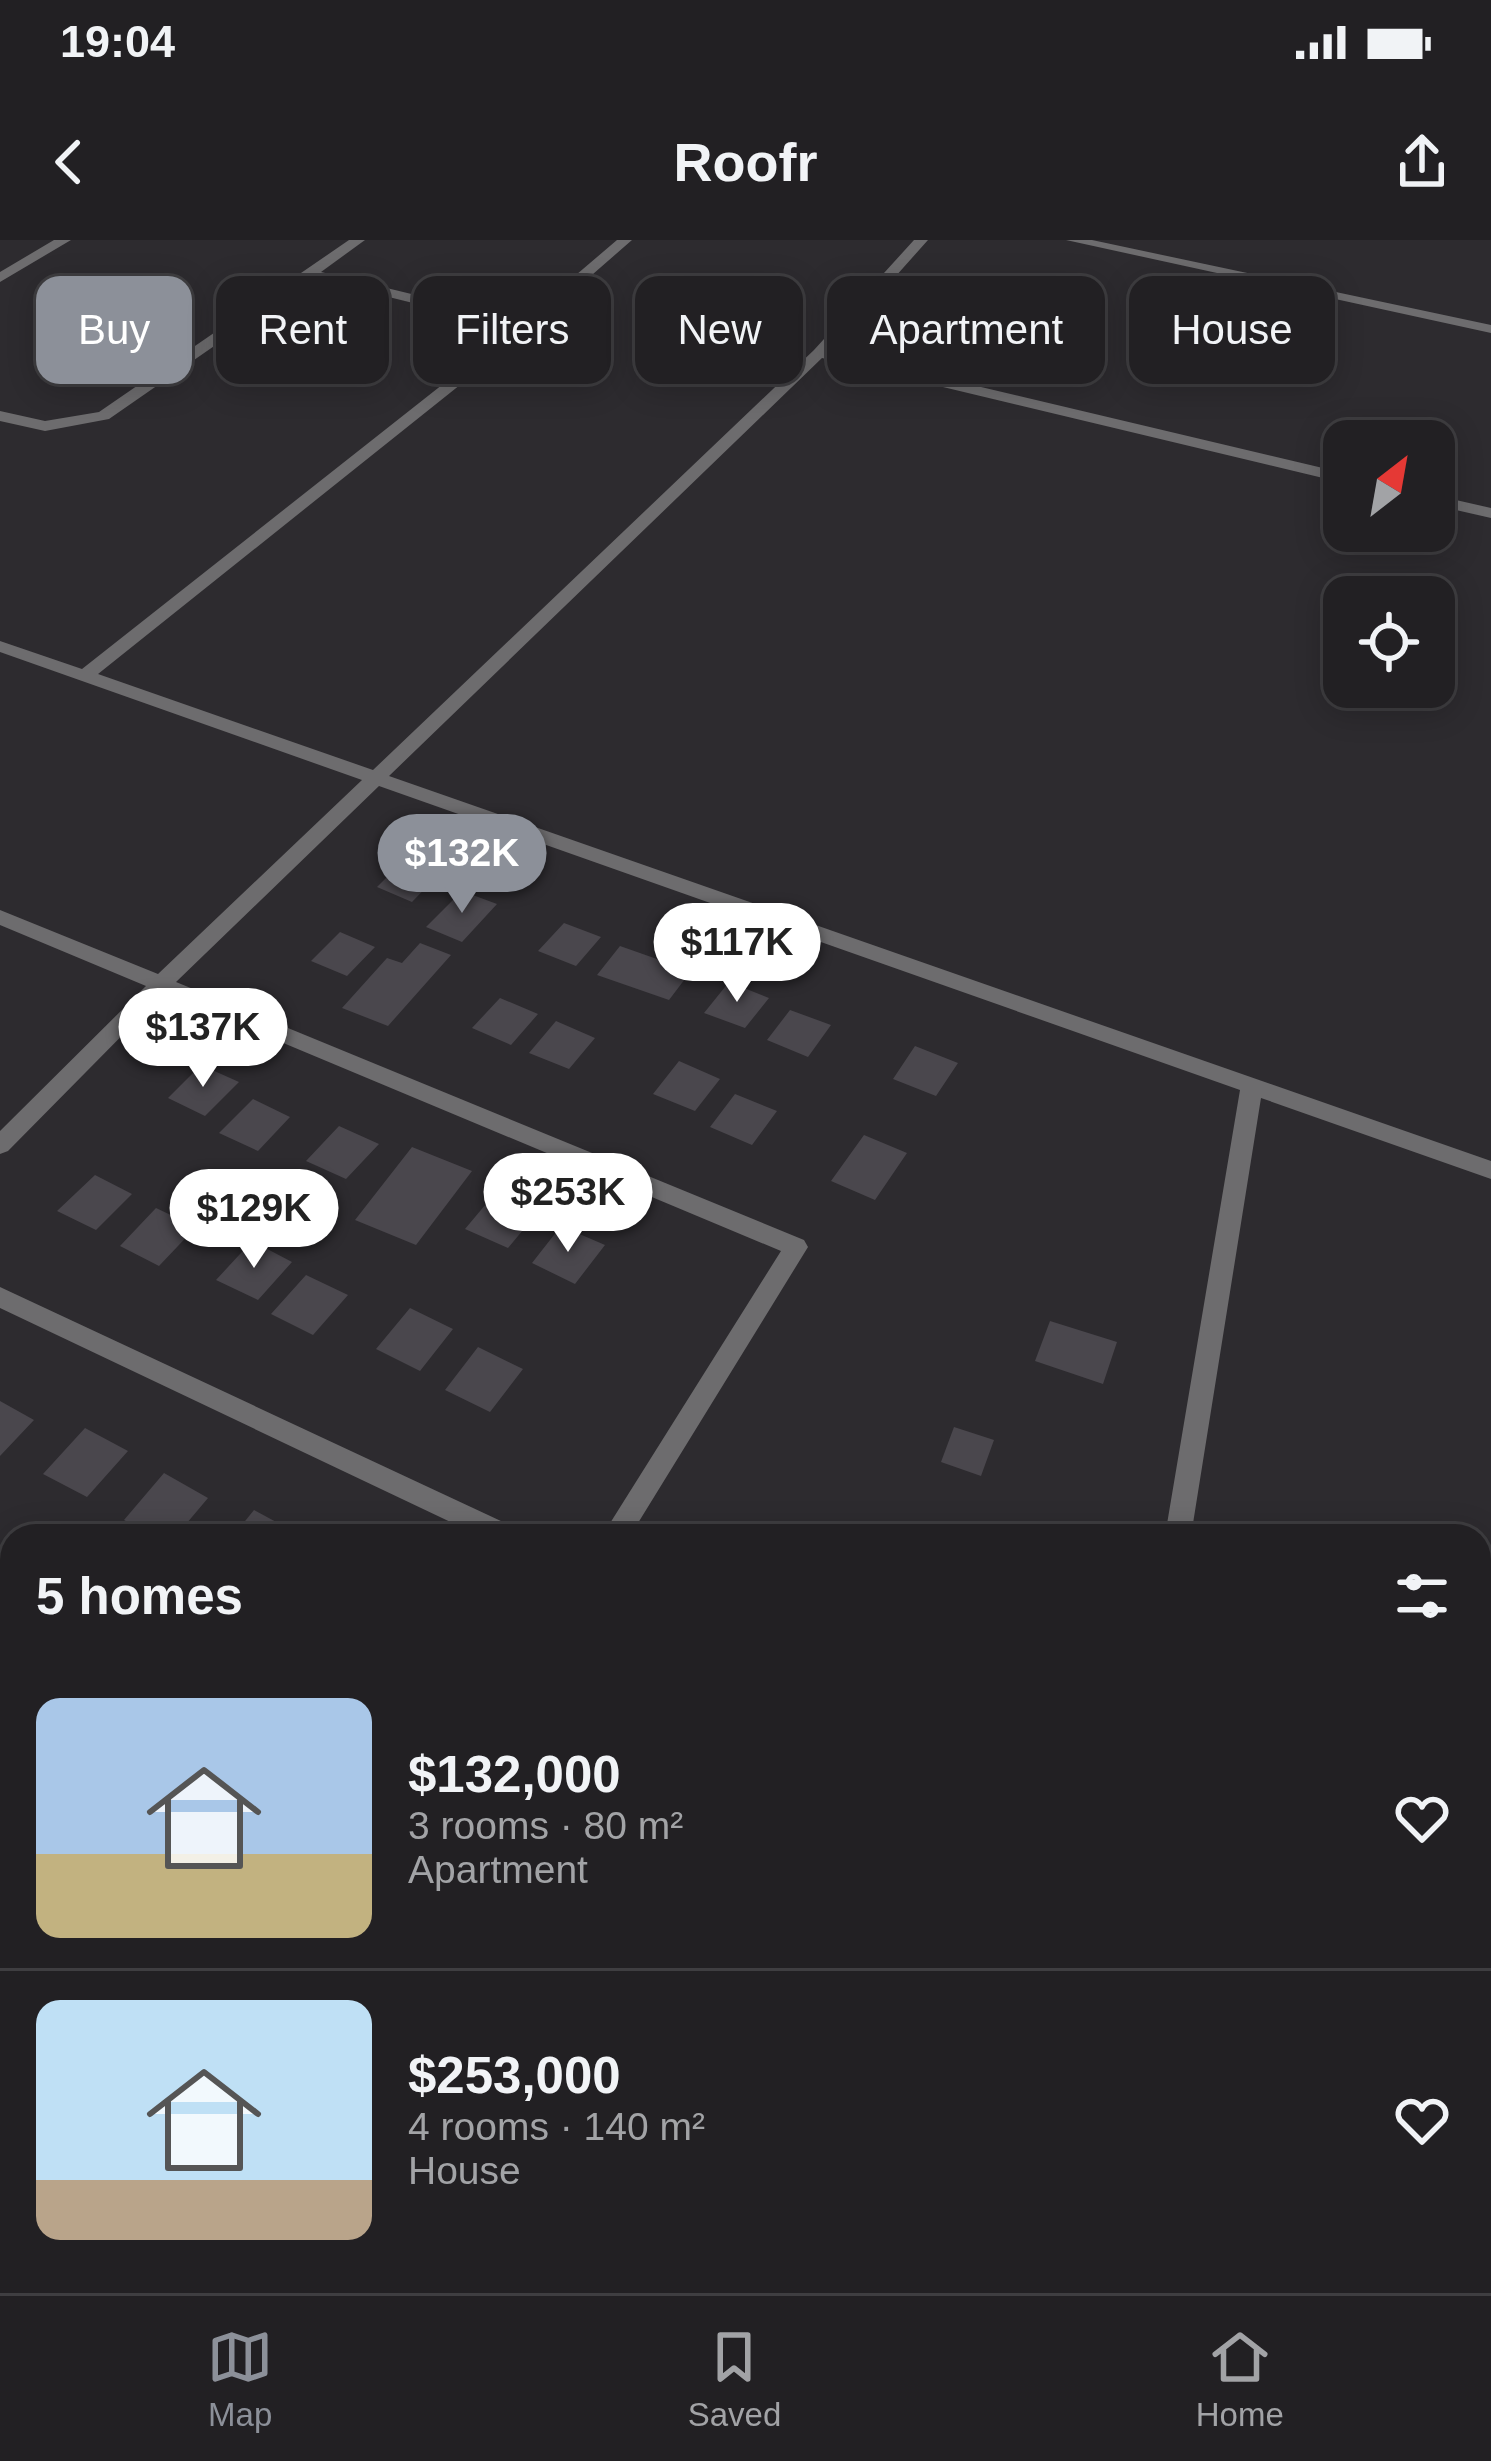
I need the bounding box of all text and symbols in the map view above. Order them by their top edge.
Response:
text: 19:04 [60,16,175,67]
icon: back [36,129,102,195]
icon: share [1389,129,1455,195]
text: Roofr [674,132,817,192]
chip: Buy [36,276,192,384]
chip: Rent [216,276,389,384]
chip: Filters [413,276,611,384]
chip: New [635,276,803,384]
chip: Apartment [827,276,1105,384]
chip: House [1129,276,1335,384]
north arrow [1323,420,1455,552]
map controls [1323,420,1455,708]
button: locate [1323,576,1455,708]
pin: $132K [378,814,546,916]
text: $132K [405,831,519,874]
pin: $117K [653,903,821,1005]
text: $117K [681,920,793,963]
pin: $137K [119,988,287,1090]
text: $137K [146,1005,260,1048]
pin: $253K [484,1153,652,1255]
pin: $129K [170,1169,338,1271]
text: $253K [511,1170,625,1213]
text: $129K [197,1186,311,1229]
icon: filters [1389,1563,1455,1629]
text: 5 homes [36,1568,243,1625]
icon: home [132,1746,276,1890]
text: $132,000 [408,1746,621,1803]
icon: heart [1389,1785,1455,1851]
text: 3 rooms · 80 m² [408,1804,683,1847]
text: Apartment [408,1848,588,1891]
text: $253,000 [408,2047,621,2104]
icon: home [132,2048,276,2192]
icon: heart [1389,2087,1455,2153]
text: 4 rooms · 140 m² [408,2105,705,2148]
text: House [408,2149,521,2192]
tab: Map [207,2324,273,2434]
tab: Saved [688,2324,781,2434]
tab: Home [1196,2324,1284,2434]

